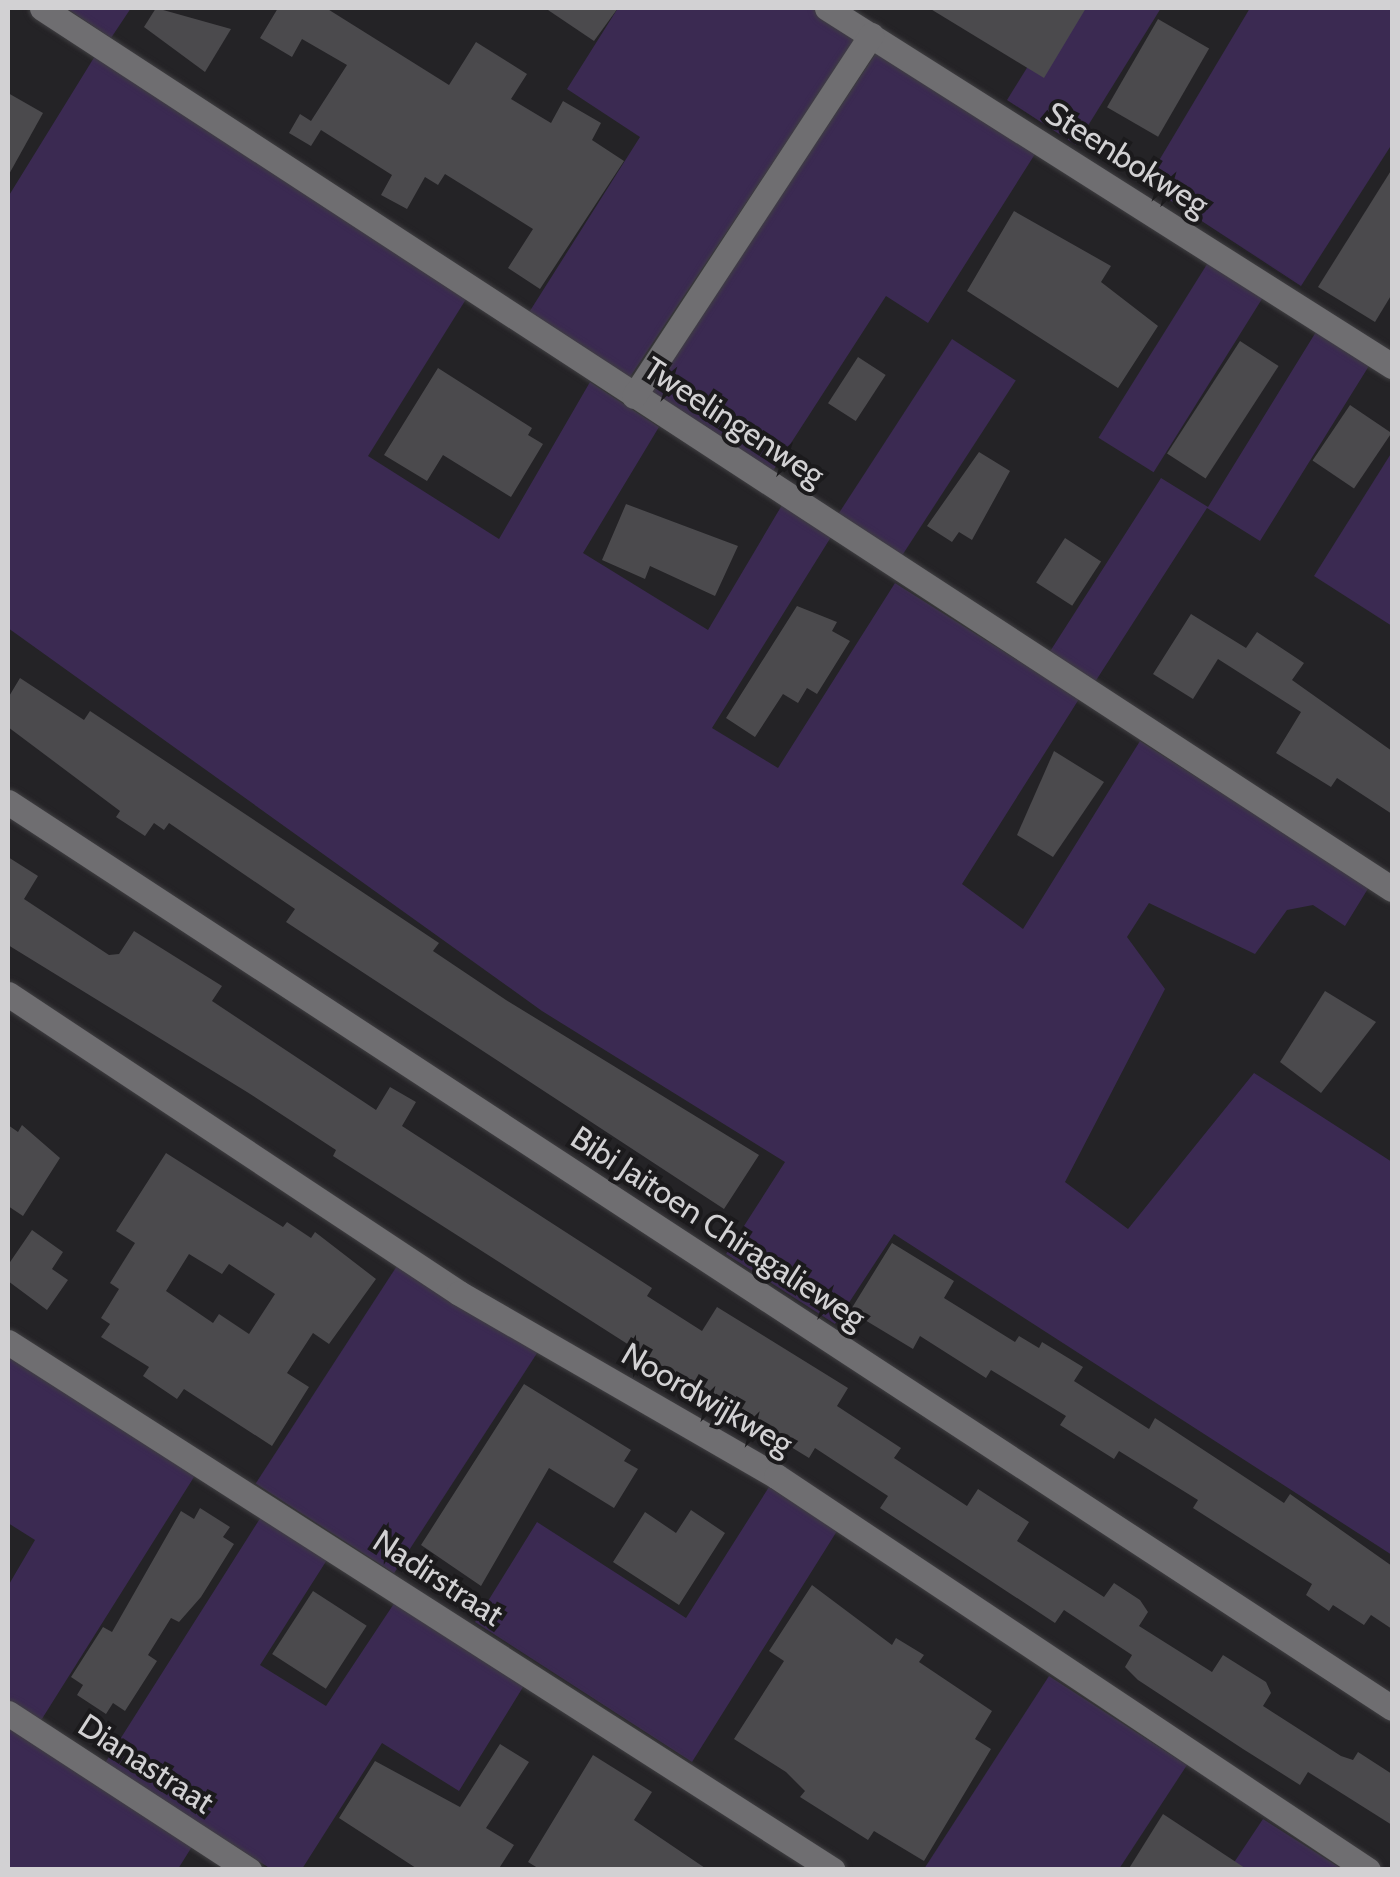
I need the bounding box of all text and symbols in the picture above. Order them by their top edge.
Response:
street label: Steenbokweg [1039,94,1215,224]
street label: Tweelingenweg [636,349,832,495]
street label: Bibi Jaitoen Chiragalieweg [563,1118,873,1338]
street label: Noordwijkweg [615,1335,799,1463]
street label: Nadirstraat [366,1522,510,1634]
street label: Dianastraat [71,1706,221,1822]

